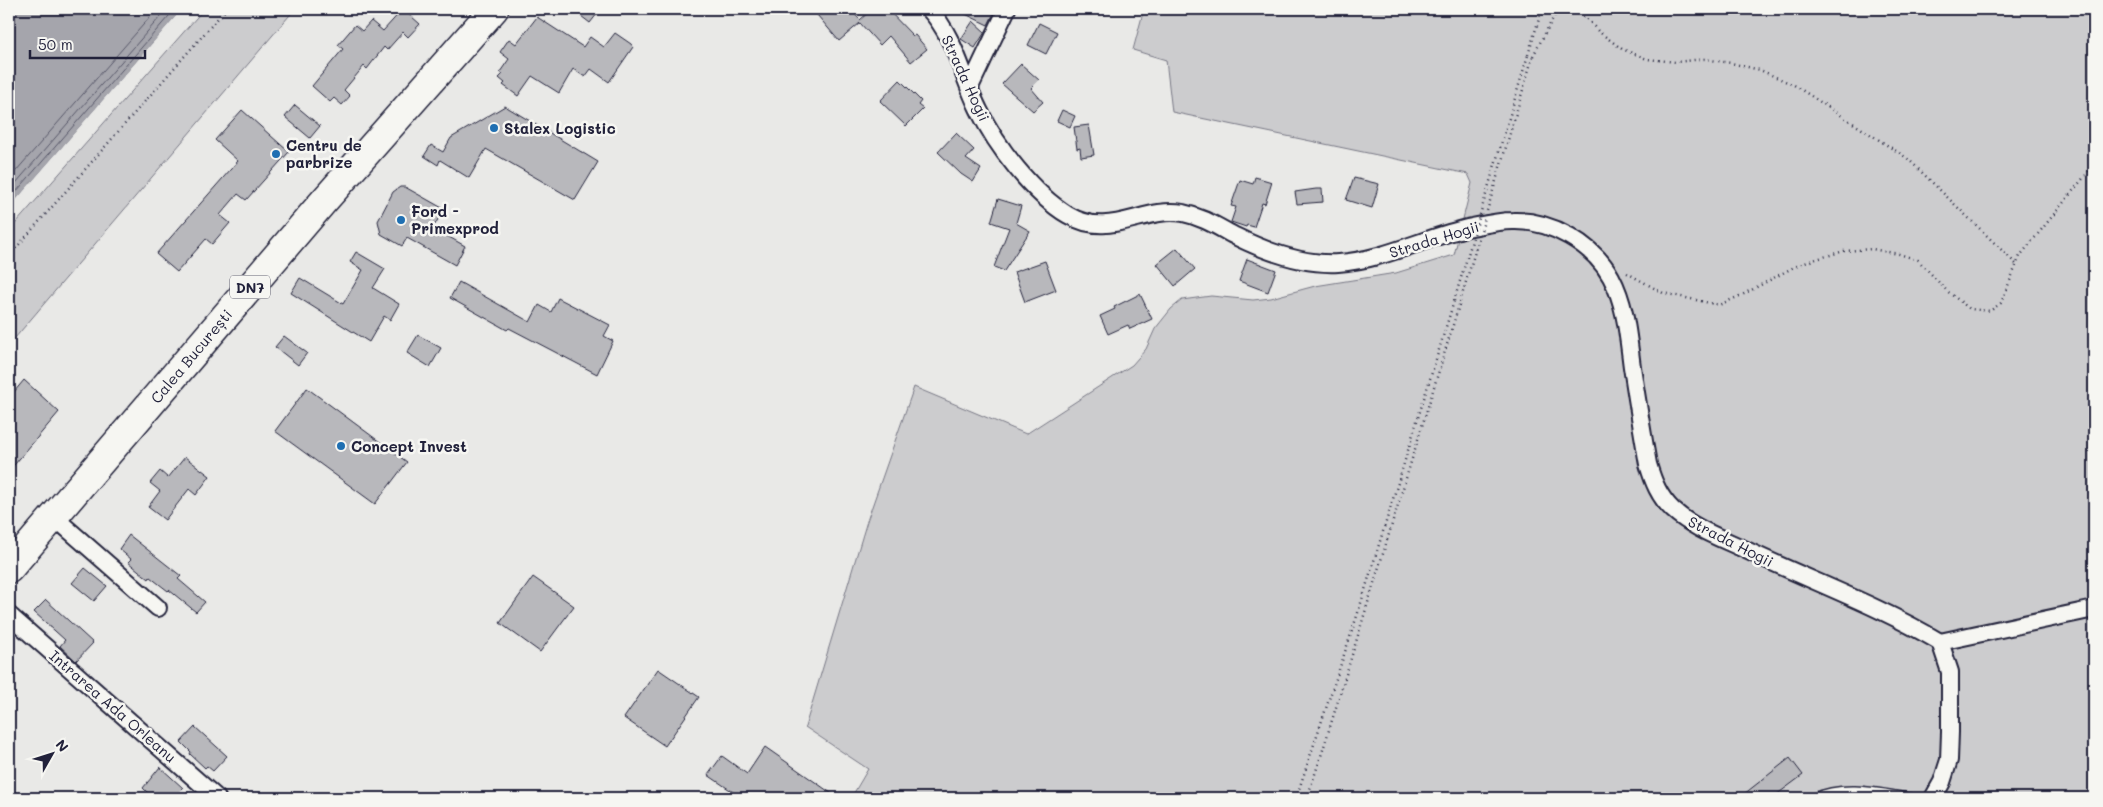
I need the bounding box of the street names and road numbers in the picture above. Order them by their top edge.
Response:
street label: Strada Hogii [937,32,995,124]
street label: Strada Hogii [1387,216,1481,262]
road number: DN7 [230,276,270,298]
street label: Calea București [146,305,237,408]
street label: Strada Hogii [1685,511,1777,571]
street label: Intrarea Ada Orleanu [45,645,181,767]

